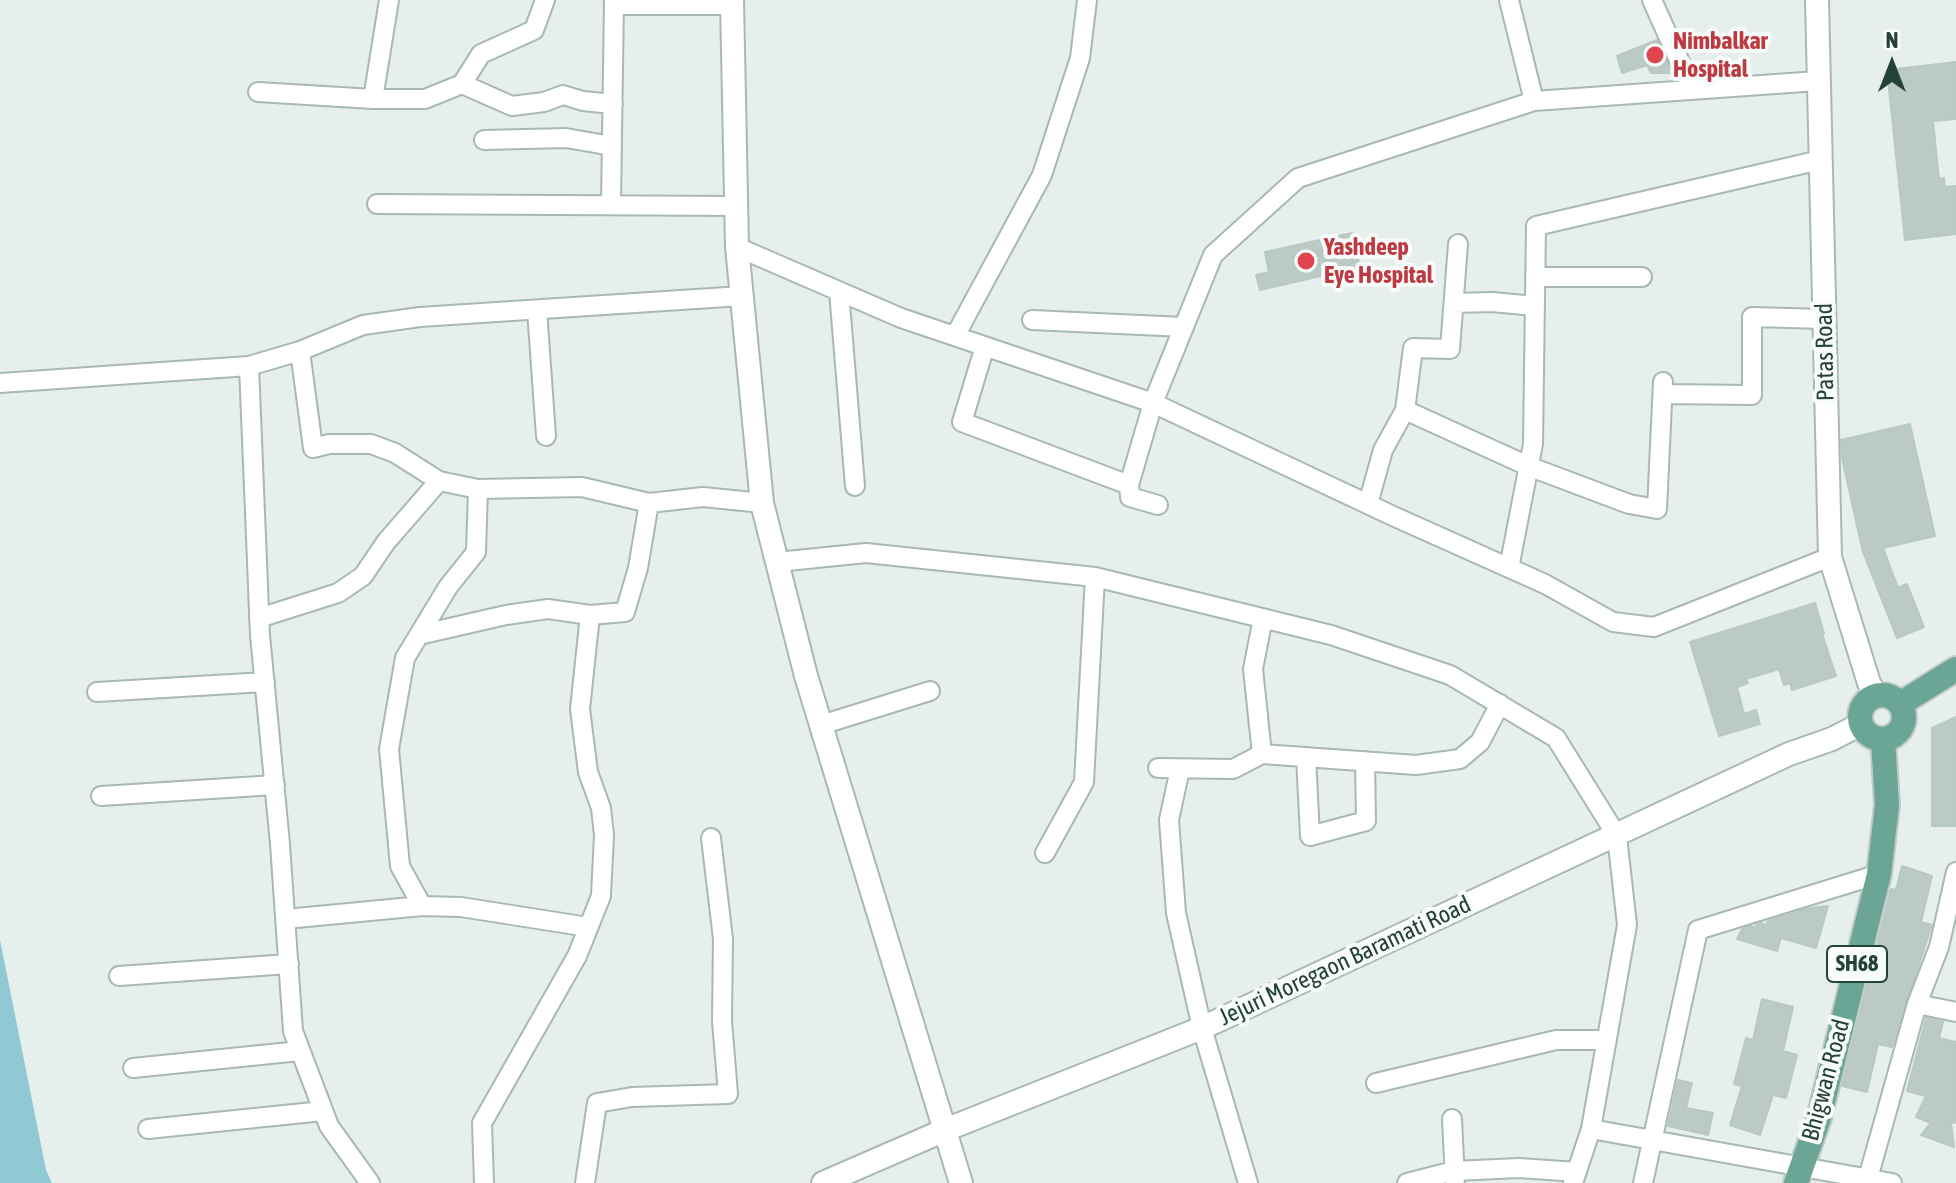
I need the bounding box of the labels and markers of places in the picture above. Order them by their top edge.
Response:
place label: Nimbalkar Hospital [1673,27,1768,83]
marker: Nimbalkar Hospital [1644,44,1666,66]
place label: Yashdeep Eye Hospital [1324,233,1433,289]
marker: Yashdeep Eye Hospital [1295,250,1317,272]

